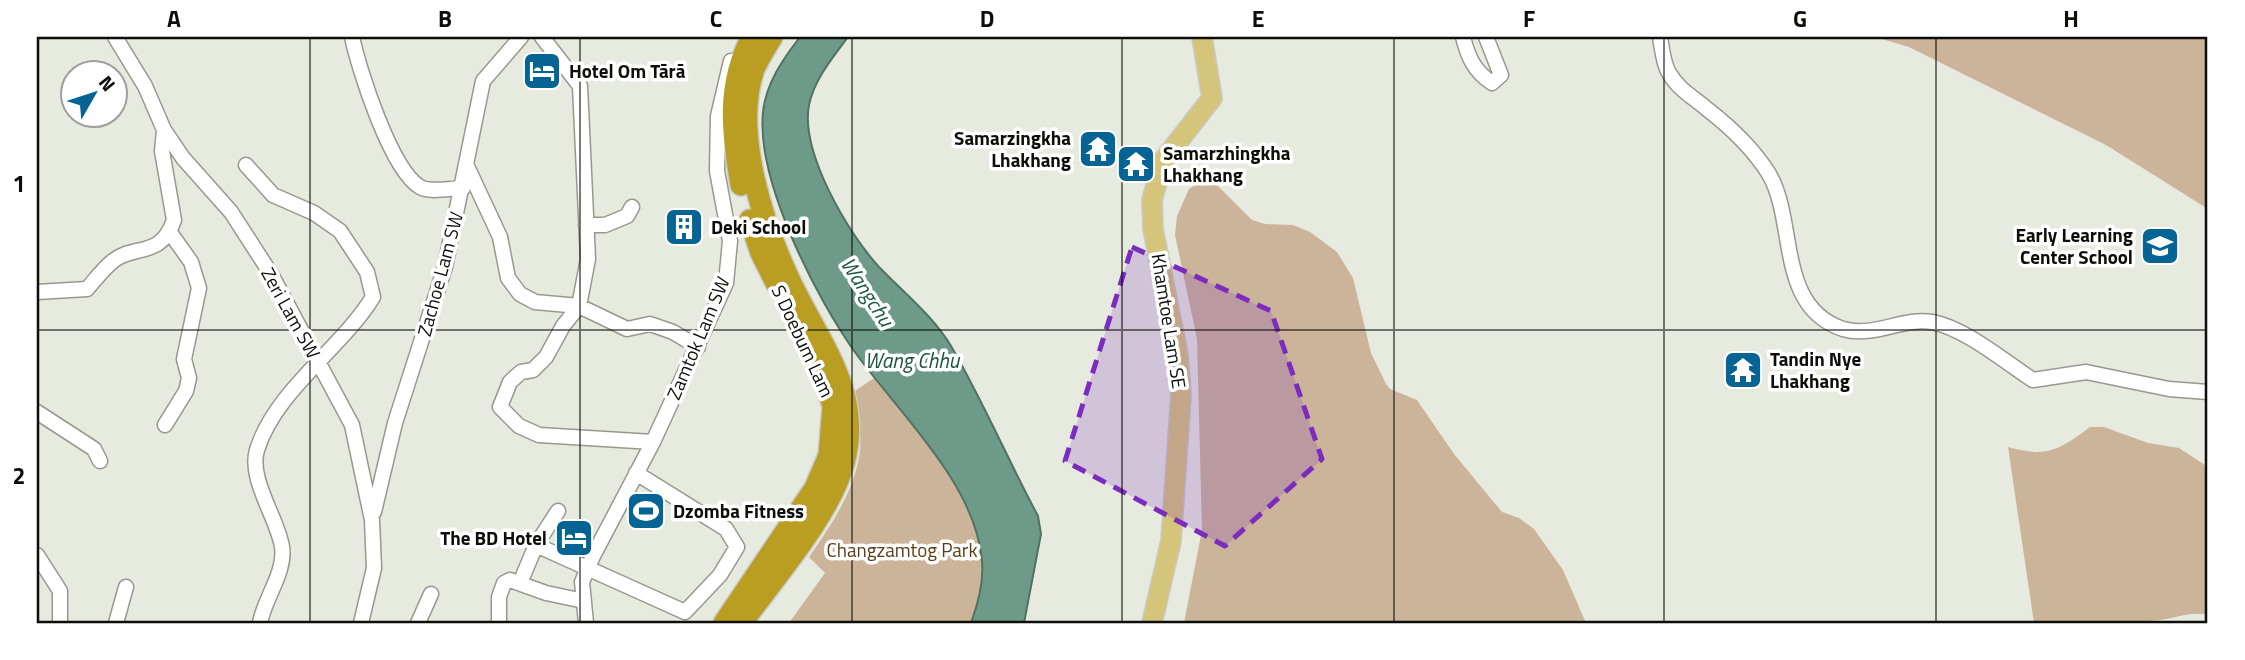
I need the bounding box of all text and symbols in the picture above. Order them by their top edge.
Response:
text: A [167,1,181,36]
text: B [438,1,452,36]
text: C [710,1,722,36]
text: D [980,1,994,36]
text: E [1252,1,1264,36]
text: F [1523,1,1535,36]
text: G [1793,1,1807,36]
text: H [2063,1,2079,36]
hotel icon: Hotel Om Tārā [521,50,563,92]
place label: Hotel Om Tārā [569,56,686,85]
north arrow [60,60,130,130]
text: N [92,69,123,97]
place label: Samarzingkha Lhakhang [954,123,1071,174]
temple icon: Samarzingkha Lhakhang [1077,128,1119,170]
place label: Samarzhingkha Lhakhang [1163,138,1291,189]
temple icon: Samarzhingkha Lhakhang [1115,143,1157,185]
text: 1 [13,166,25,201]
building icon: Deki School [663,206,705,248]
street label: Zachoe Lam SW [409,208,470,339]
place label: Deki School [711,212,806,241]
place label: Early Learning Center School [2015,220,2133,271]
school or university icon: Early Learning Center School [2139,225,2181,267]
water label: Wangchu [833,250,903,334]
street label: Khamtoe Lam SE [1145,251,1194,391]
street label: Zeri Lam SW [254,262,329,364]
street label: Zamtok Lam SW [659,272,737,404]
street label: S Doebum Lam [765,280,842,402]
water label: Wang Chhu [865,344,961,376]
place label: Tandin Nye Lhakhang [1770,344,1861,395]
temple icon: Tandin Nye Lhakhang [1722,349,1764,391]
text: 2 [13,458,25,493]
sports icon: Dzomba Fitness [625,490,667,532]
place label: Dzomba Fitness [673,496,804,525]
hotel icon: The BD Hotel [553,517,595,559]
place label: The BD Hotel [440,523,547,552]
park label: Changzamtog Park [826,535,978,564]

